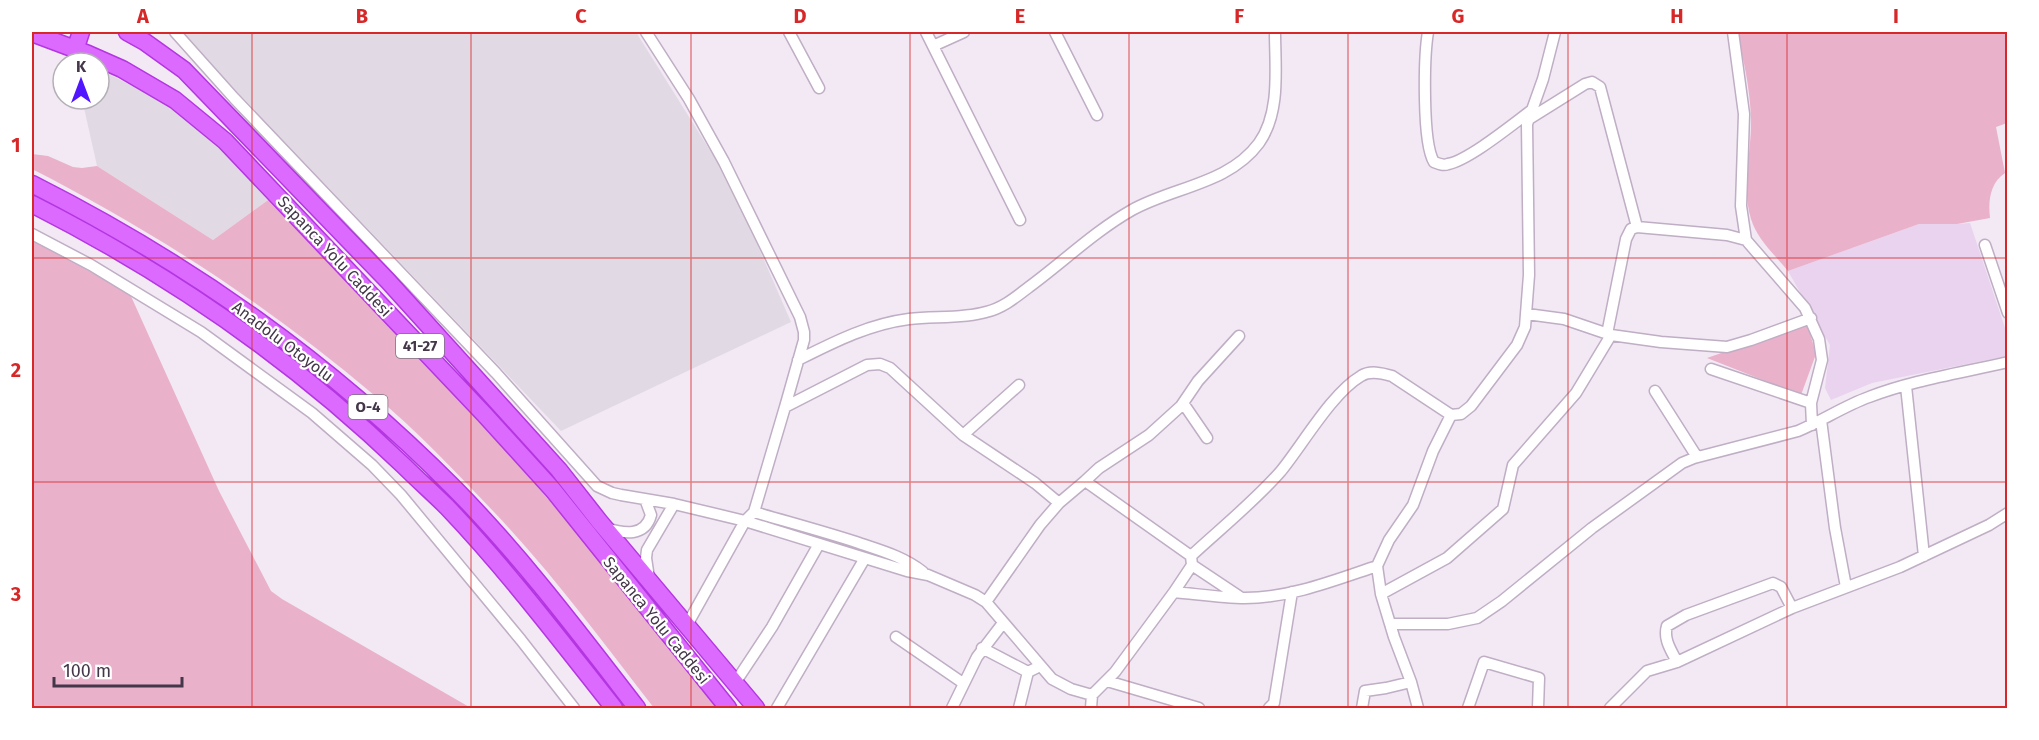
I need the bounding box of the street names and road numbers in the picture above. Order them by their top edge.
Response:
street label: Sapanca Yolu Caddesi [274,192,395,321]
street label: Anadolu Otoyolu [228,297,337,386]
road number: 41-27 [396,334,444,358]
road number: O-4 [348,395,388,419]
street label: Sapanca Yolu Caddesi [599,553,714,688]

